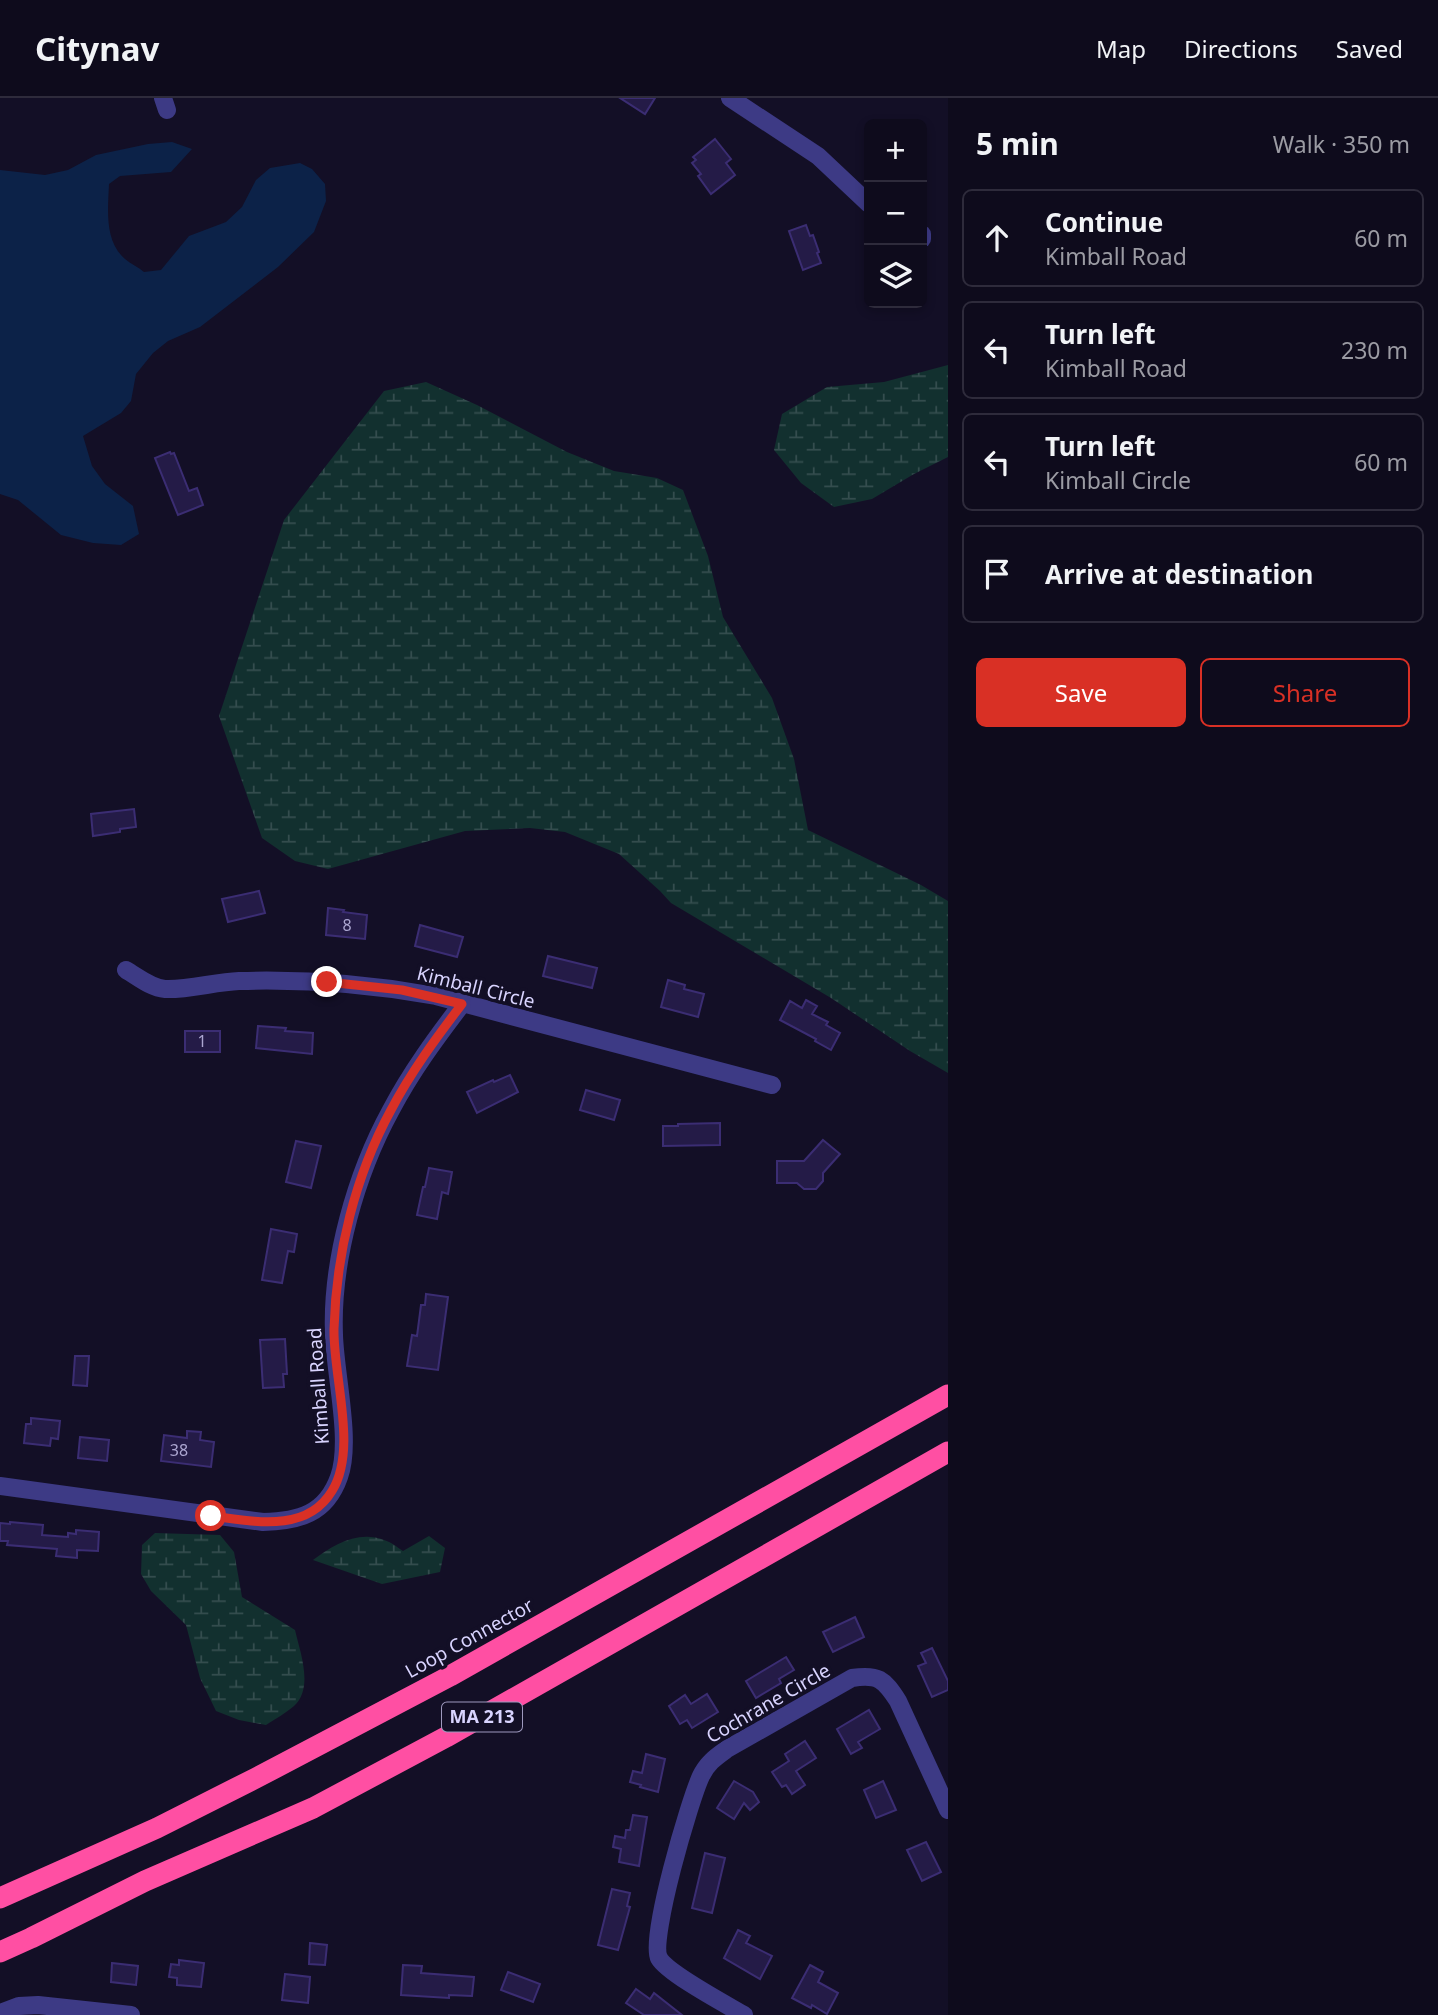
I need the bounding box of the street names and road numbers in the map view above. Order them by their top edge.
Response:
street label: Kimball Circle [414,960,538,1014]
street label: Kimball Road [301,1327,335,1445]
street label: Loop Connector [400,1592,538,1684]
street label: Cochrane Circle [701,1657,835,1749]
road number: MA 213 [442,1702,522,1732]

